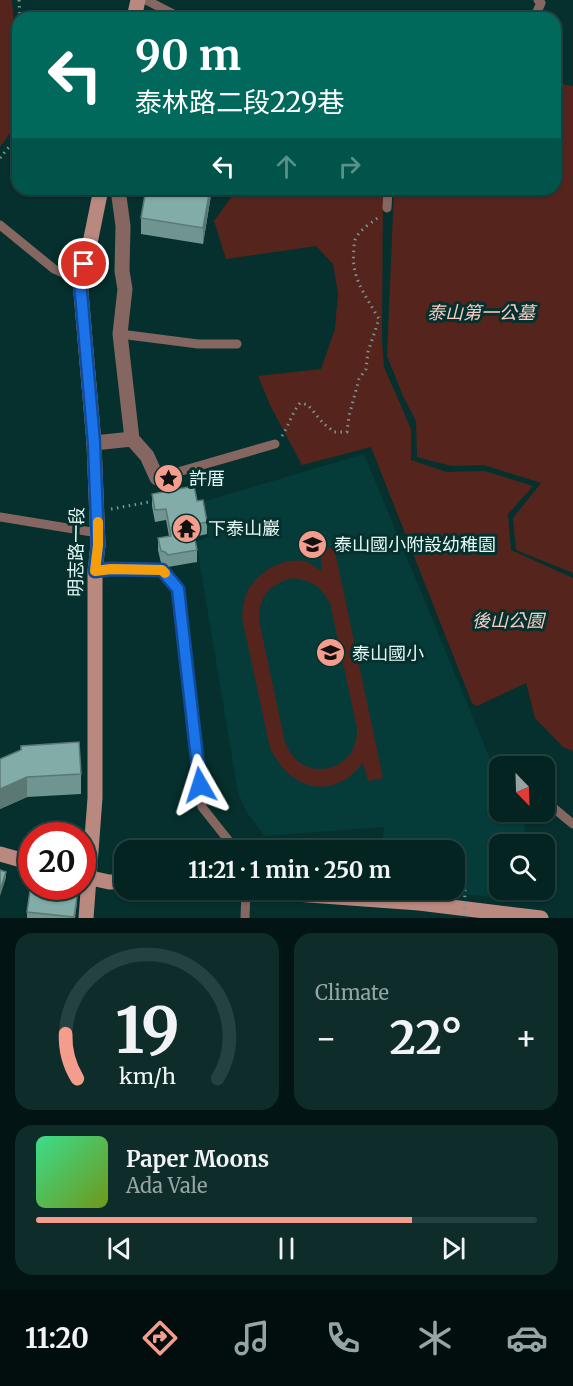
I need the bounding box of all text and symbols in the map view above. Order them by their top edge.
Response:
text: 90 m [135,29,241,81]
icon: left [36,36,114,114]
text: 泰林路二段229巷 [135,85,344,119]
icon: left [207,150,240,183]
icon: ahead [270,150,303,183]
icon: right [333,150,366,183]
pin [58,238,109,289]
icon: arrive [67,247,100,280]
park label: 泰山第一公墓 [427,301,538,324]
place icon: 許厝 [152,462,184,494]
place label: 許厝 [189,467,225,490]
street label: 明志路一段 [64,507,88,597]
temple icon: 下泰山巖 [171,512,203,544]
place label: 下泰山巖 [208,517,280,540]
school or university icon: 泰山國小附設幼稚園 [297,528,329,560]
place label: 泰山國小附設幼稚園 [334,533,496,556]
park label: 後山公園 [472,609,547,632]
school or university icon: 泰山國小 [315,637,347,669]
place label: 泰山國小 [352,642,424,665]
position arrow [168,753,232,817]
north arrow [489,756,555,822]
map controls [489,756,555,900]
speed limit sign: 20 [18,822,96,900]
button: search [489,834,555,900]
text: 11:21 · 1 min · 250 m [188,856,391,884]
text: Climate [315,980,389,1005]
text: 19 [115,992,179,1070]
text: 22° [390,1010,462,1066]
text: − [315,1018,337,1059]
text: + [515,1018,537,1059]
text: km/h [119,1063,175,1090]
text: Paper Moons [126,1145,269,1173]
text: Ada Vale [126,1173,207,1198]
icon: previous [103,1232,136,1265]
icon: pause [270,1232,303,1265]
icon: next [437,1232,470,1265]
icon: directions [139,1317,181,1359]
icon: music [231,1317,273,1359]
icon: phone [322,1317,364,1359]
icon: climate [414,1317,456,1359]
icon: car [506,1317,548,1359]
text: 11:20 [25,1321,89,1355]

